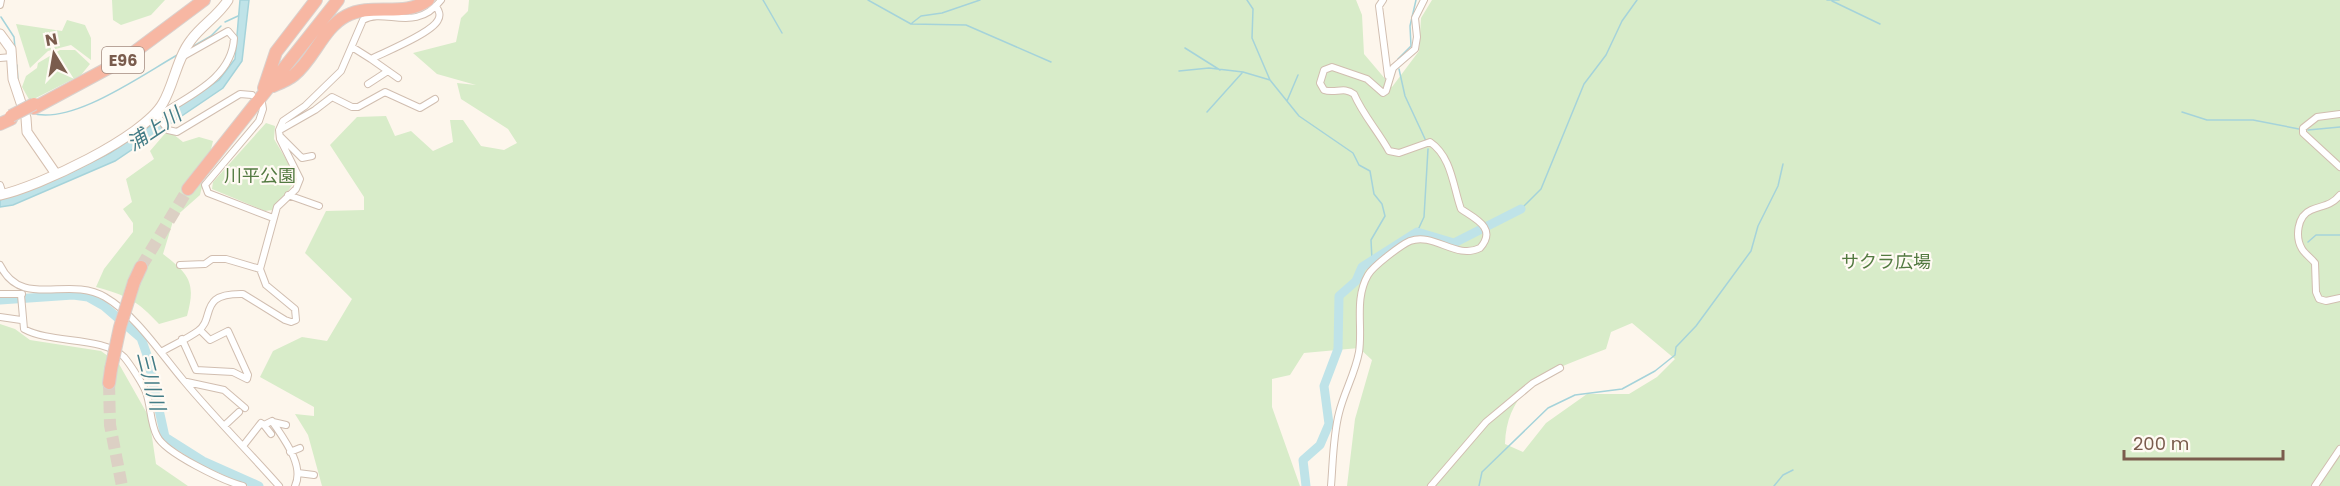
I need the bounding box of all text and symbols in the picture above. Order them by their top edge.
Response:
north arrow [24,24,84,84]
text: N [43,27,59,52]
road number: E96 [102,47,144,73]
water label: 浦上川 [121,99,188,157]
park label: 川平公園 [224,163,296,188]
park label: サクラ広場 [1841,249,1931,274]
water label: 三川川 [130,349,172,415]
scale bar [2124,423,2283,461]
text: 200 m [2133,431,2189,456]

